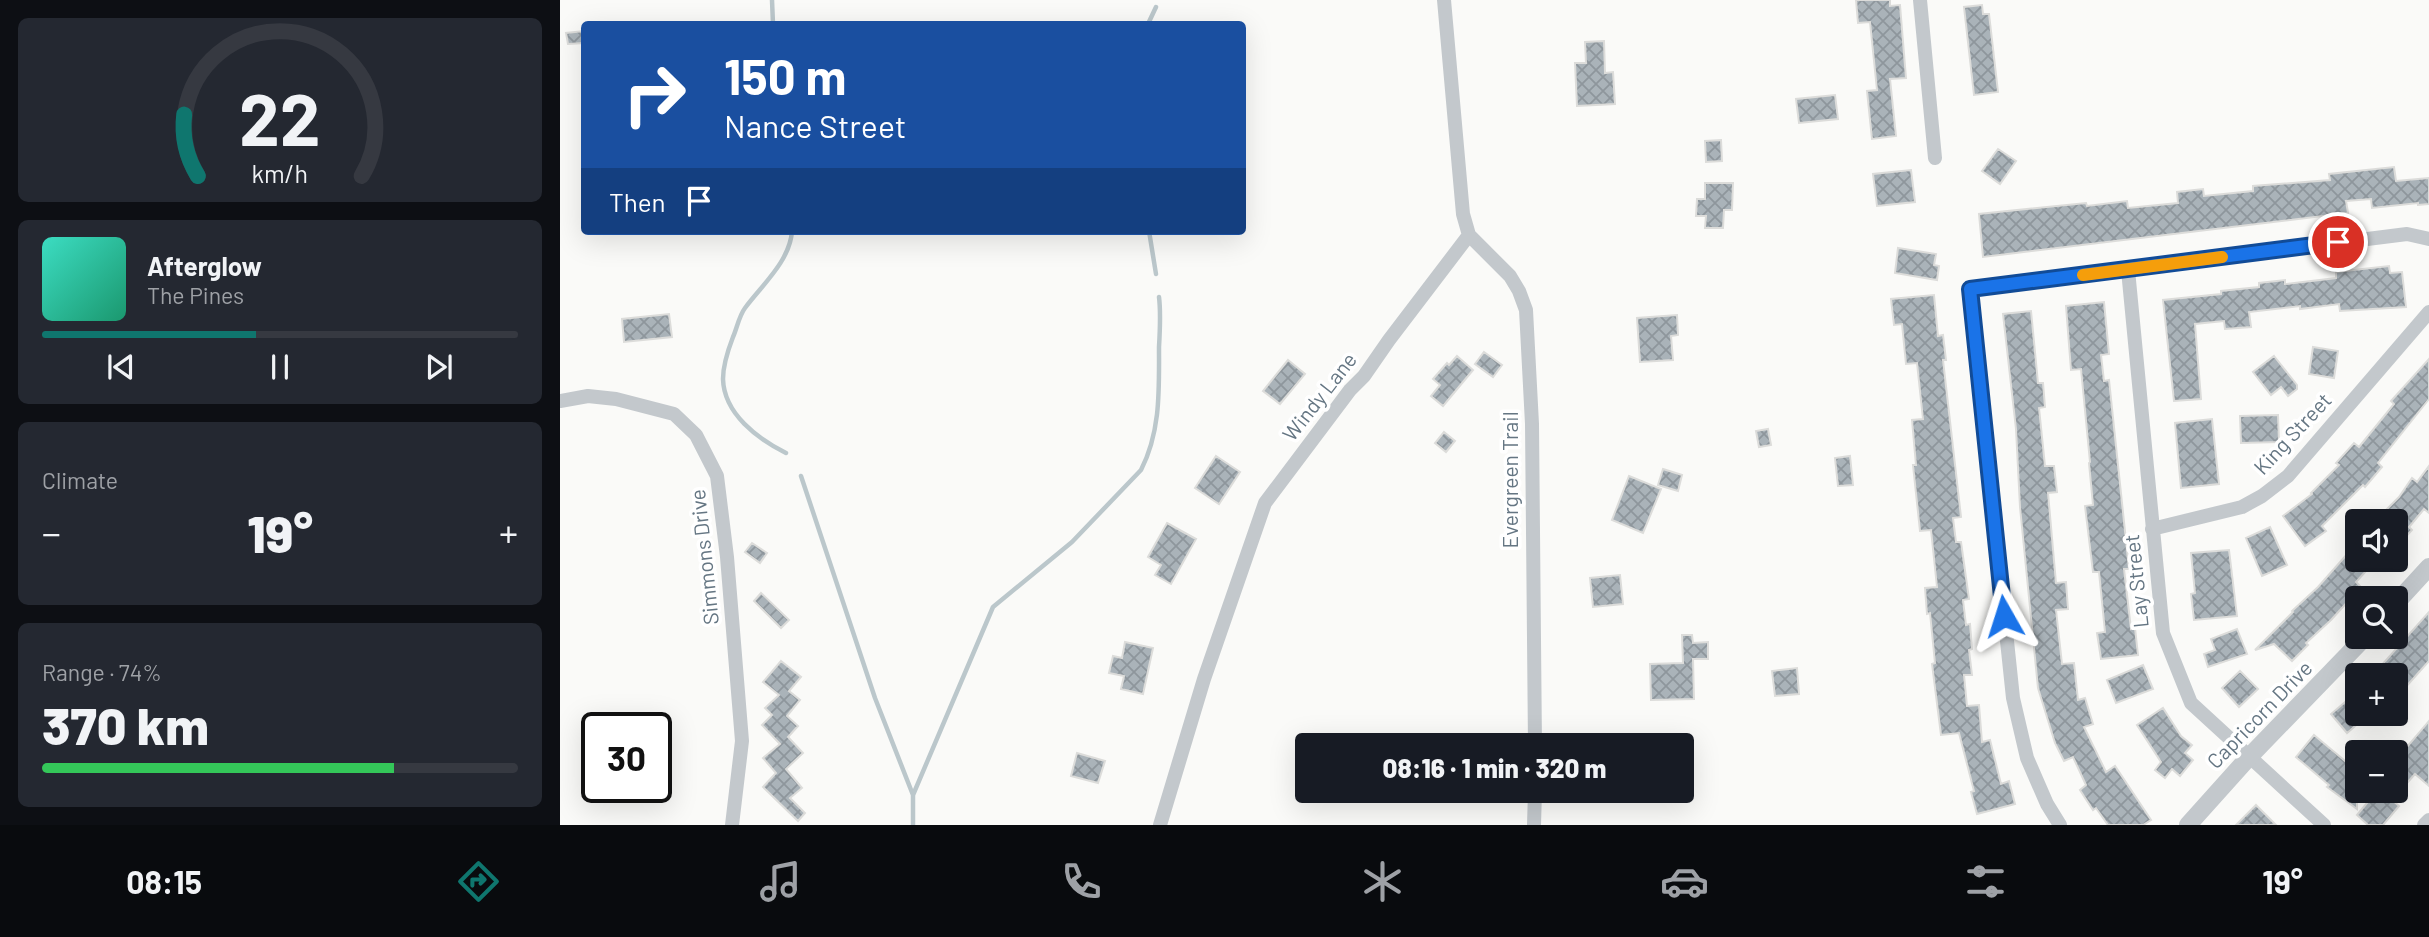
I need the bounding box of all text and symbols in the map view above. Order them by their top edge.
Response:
text: 150 m [724,46,846,105]
icon: right [609,49,700,140]
text: 22 [239,73,321,161]
text: Nance Street [724,106,906,144]
text: km/h [252,158,308,188]
icon: arrive [680,182,718,220]
text: Then [609,186,666,217]
pin [2308,212,2368,272]
icon: arrive [2319,223,2357,261]
text: Afterglow [147,250,262,281]
text: The Pines [147,281,244,309]
street label: Windy Lane [1277,347,1361,445]
icon: previous [102,348,140,386]
icon: pause [261,348,299,386]
icon: next [420,348,458,386]
street label: King Street [2248,387,2336,479]
street label: Evergreen Trail [1497,412,1522,548]
text: Climate [42,466,118,494]
street label: Simmons Drive [684,488,723,626]
text: 19° [247,501,313,563]
text: − [42,509,61,555]
text: + [499,509,518,555]
map controls [2345,509,2408,803]
button: sound [2345,509,2408,572]
street label: Lay Street [2118,533,2153,629]
position arrow [1967,579,2041,653]
button: search [2345,586,2408,649]
street label: Capricorn Drive [2201,655,2317,773]
text: Range · 74% [42,658,162,686]
button: + [2345,663,2408,726]
text: 370 km [42,693,209,755]
speed limit sign: 30 [581,712,672,803]
button: − [2345,740,2408,803]
text: 08:16 · 1 min · 320 m [1383,752,1606,783]
icon: directions [454,857,503,906]
icon: music [756,857,805,906]
icon: phone [1057,857,1106,906]
icon: climate [1358,857,1407,906]
icon: car [1660,857,1709,906]
icon: filters [1961,857,2010,906]
text: 08:15 [126,862,202,900]
text: 19° [2262,862,2303,900]

